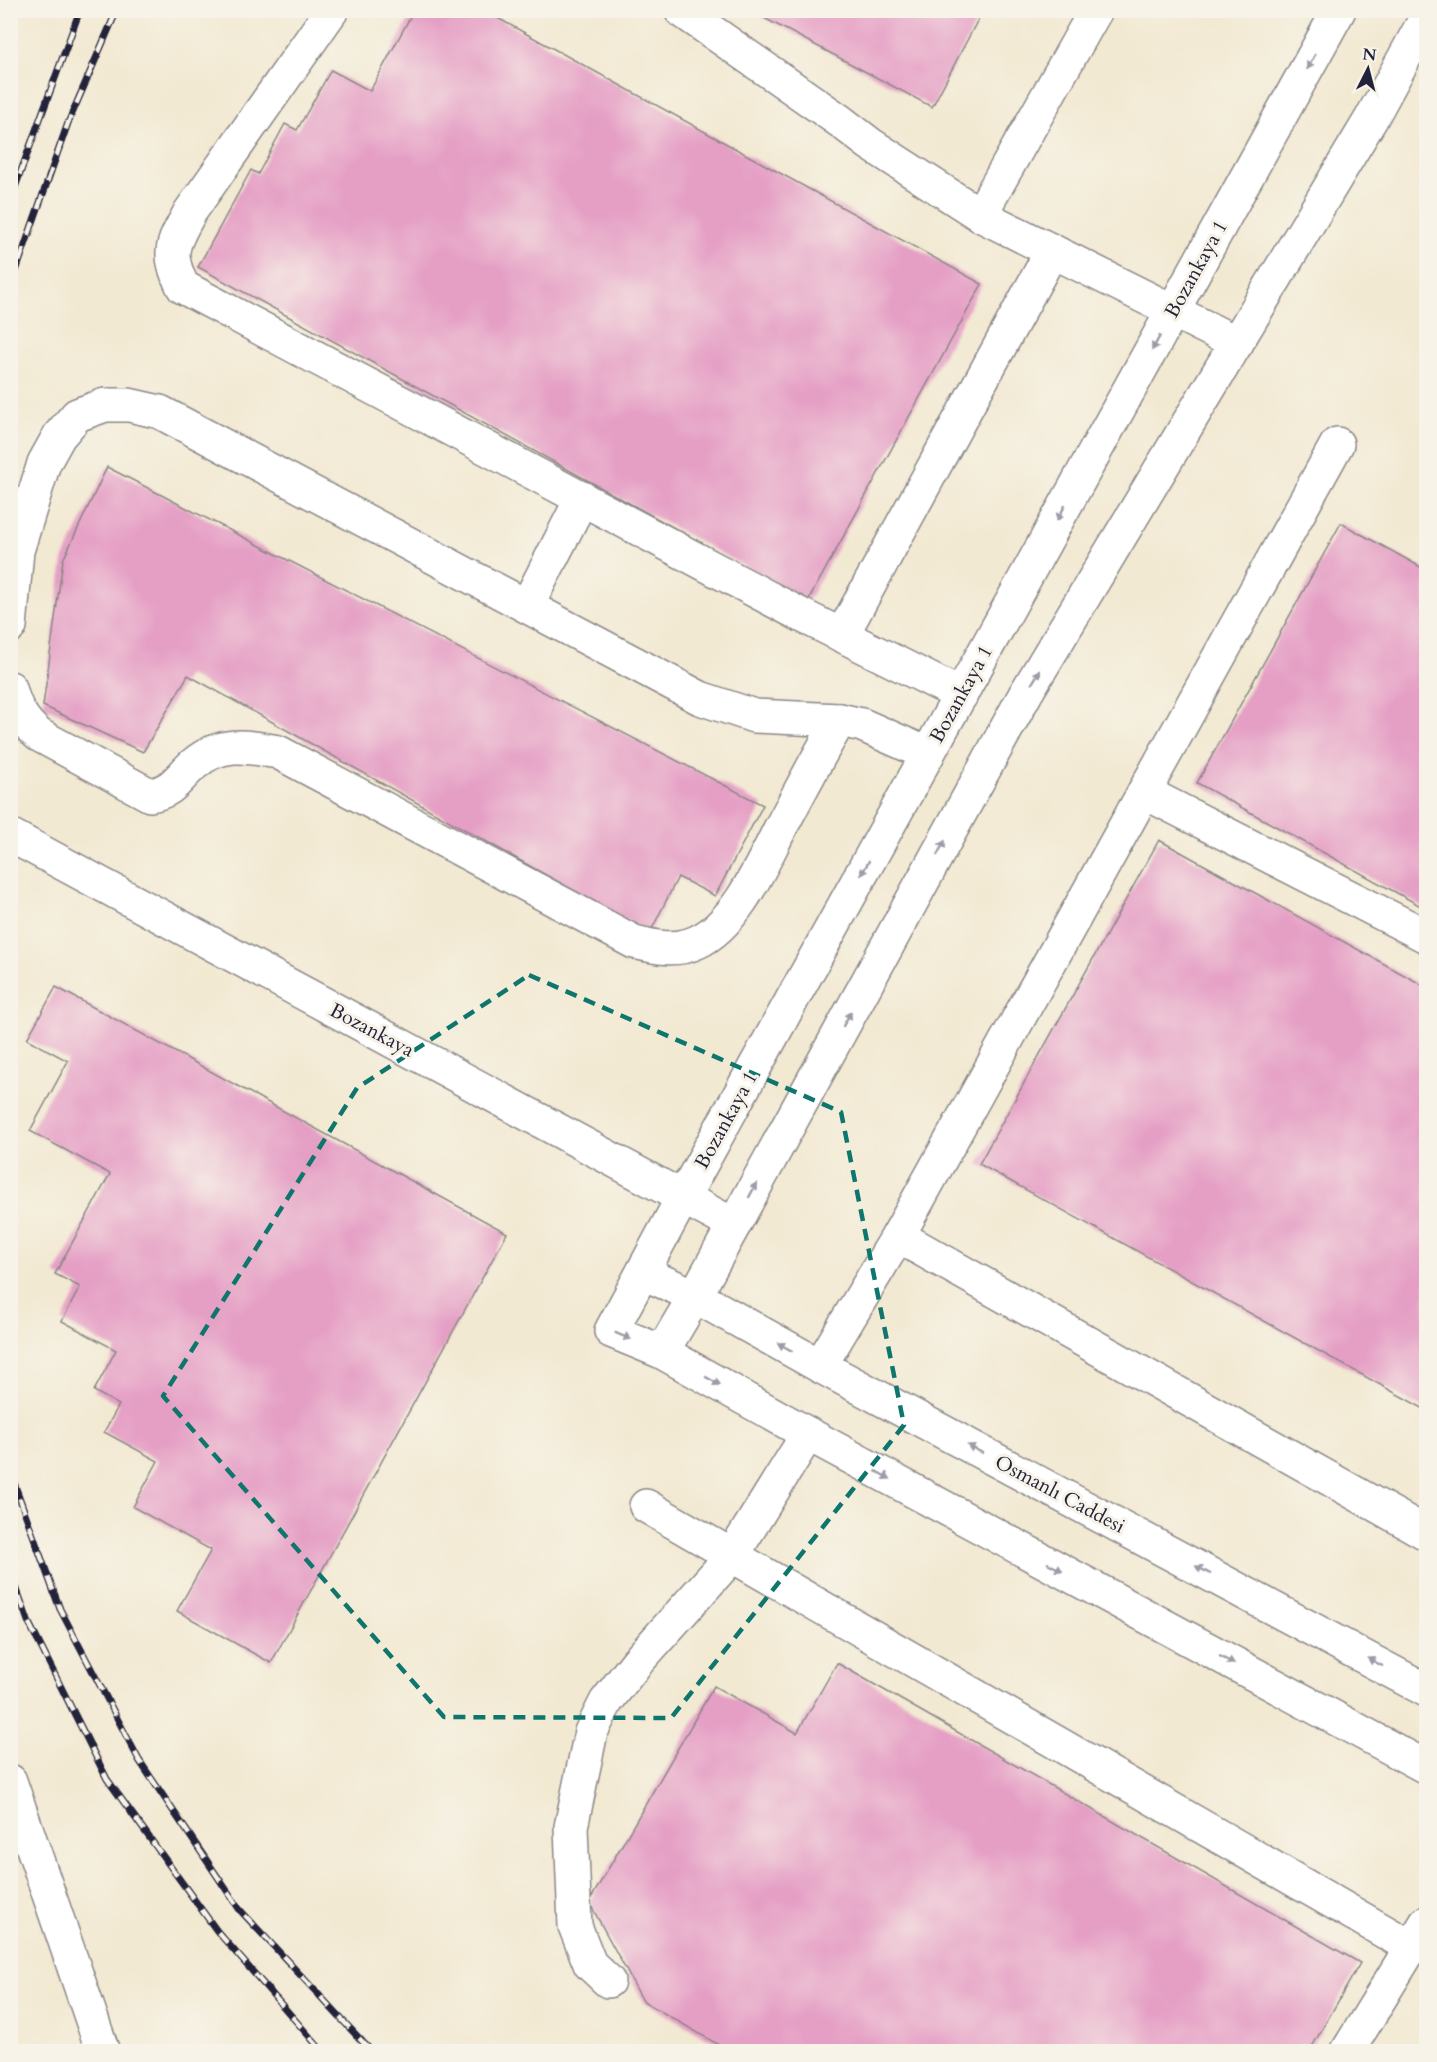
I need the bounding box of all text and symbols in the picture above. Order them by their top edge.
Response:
north arrow [1338,39,1398,99]
text: N [1361,43,1378,67]
one-way arrow [1306,54,1316,71]
street label: Bozankaya 1 [1158,215,1234,323]
one-way arrow [1151,334,1161,351]
one-way arrow [1056,505,1066,522]
street label: Bozankaya 1 [923,640,999,748]
one-way arrow [1030,669,1041,685]
one-way arrow [936,839,946,856]
one-way arrow [860,859,870,876]
street label: Bozankaya [325,997,419,1064]
one-way arrow [842,1010,852,1027]
street label: Bozankaya 1 [688,1066,764,1174]
one-way arrow [748,1181,758,1198]
one-way arrow [614,1331,632,1341]
one-way arrow [777,1341,793,1352]
one-way arrow [705,1376,722,1386]
one-way arrow [966,1444,983,1454]
street label: Osmanlı Caddesi [990,1448,1130,1540]
one-way arrow [875,1470,892,1480]
one-way arrow [1047,1562,1064,1572]
one-way arrow [1194,1566,1212,1576]
one-way arrow [1219,1655,1236,1665]
one-way arrow [1366,1657,1383,1667]

